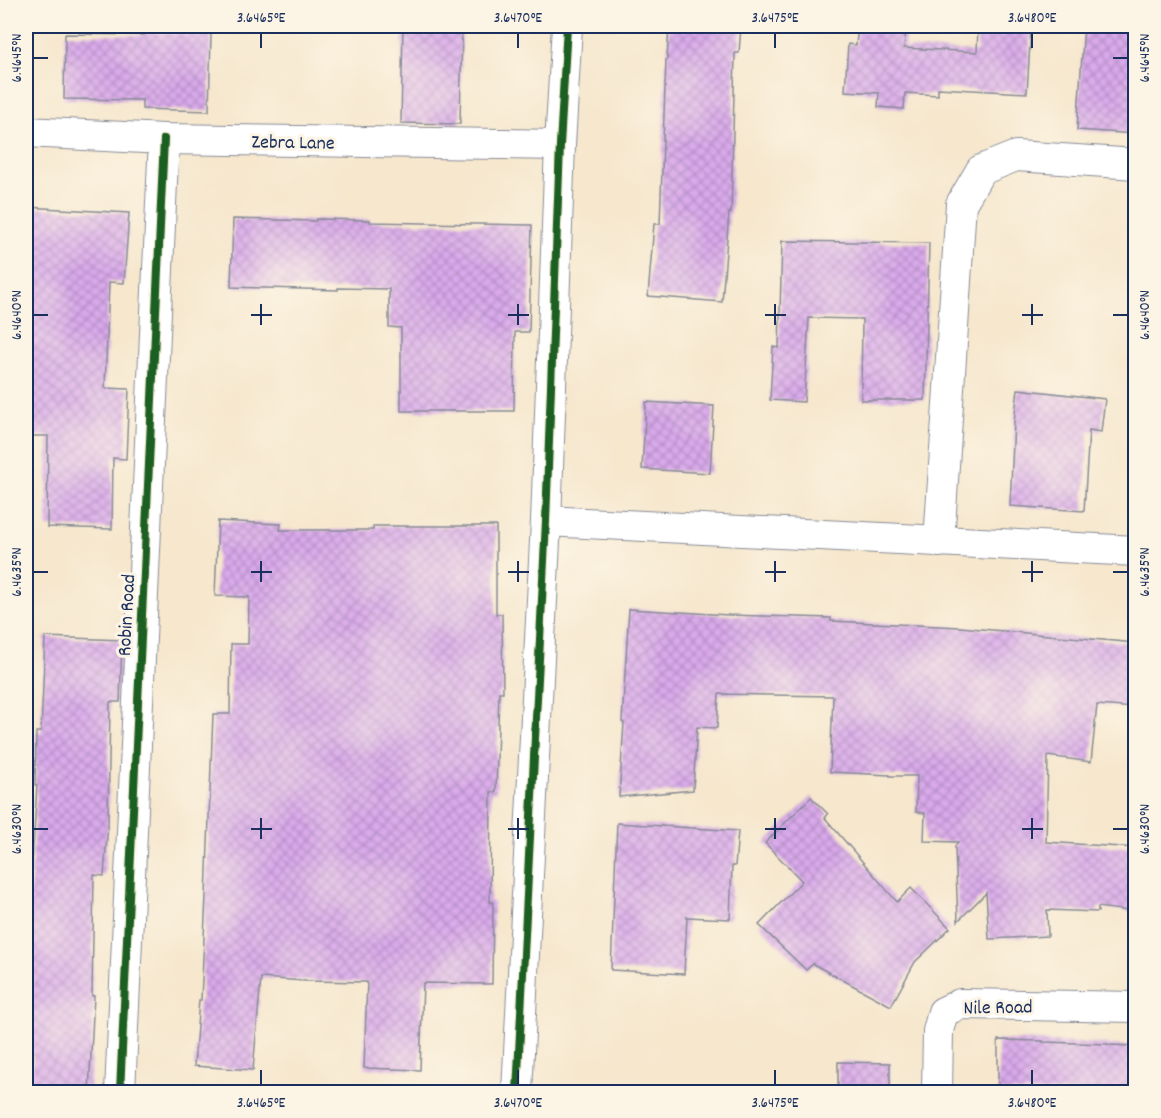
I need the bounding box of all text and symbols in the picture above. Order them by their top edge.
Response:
text: 3.6465°E [237,8,286,30]
text: 3.6470°E [494,8,542,30]
text: 3.6475°E [751,8,799,30]
text: 3.6480°E [1008,8,1056,30]
text: 6.4645°N [7,34,29,82]
text: 6.4645°N [1135,34,1157,82]
street label: Zebra Lane [251,129,335,159]
text: 6.4640°N [7,290,29,340]
text: 6.4640°N [1135,290,1157,340]
text: 6.4635°N [7,547,29,597]
text: 6.4635°N [1135,547,1157,597]
street label: Robin Road [112,573,144,657]
text: 6.4630°N [7,804,29,854]
text: 6.4630°N [1135,804,1157,854]
street label: Nile Road [963,994,1033,1024]
text: 3.6465°E [237,1093,286,1115]
text: 3.6470°E [494,1093,542,1115]
text: 3.6475°E [751,1093,799,1115]
text: 3.6480°E [1008,1093,1056,1115]

